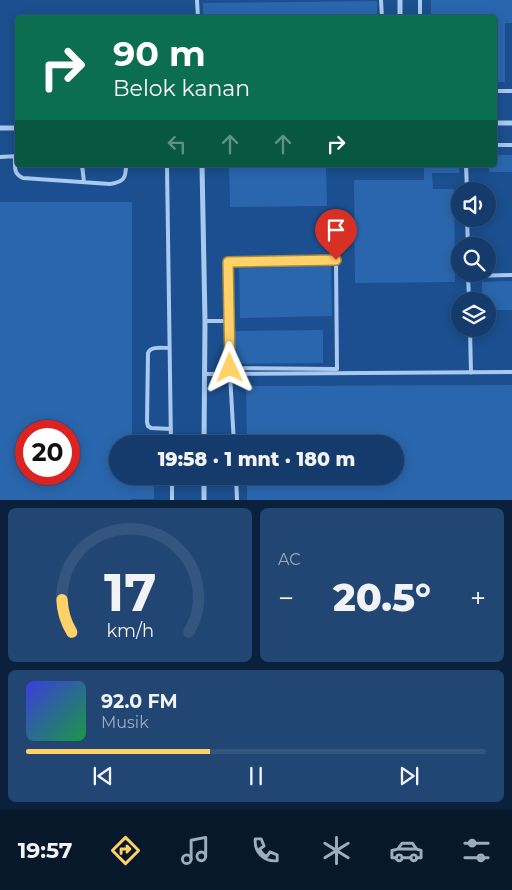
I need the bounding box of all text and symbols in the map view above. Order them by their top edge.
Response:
text: 90 m [113,32,206,75]
icon: right [30,35,95,100]
text: Belok kanan [113,75,250,102]
icon: left [163,130,191,158]
icon: ahead [216,130,244,158]
icon: ahead [269,130,297,158]
icon: right [322,130,350,158]
map controls [451,182,496,337]
button: sound [451,182,496,227]
pin [315,209,357,260]
icon: arrive [322,216,350,244]
button: search [451,237,496,282]
button: layers [451,292,496,337]
position arrow [203,341,255,393]
speed limit sign: 20 [15,420,80,485]
text: 19:58 · 1 mnt · 180 m [158,448,355,471]
text: AC [278,550,301,569]
text: 17 [104,561,156,624]
text: 20.5° [333,574,431,621]
text: − [278,581,294,615]
text: + [470,581,486,615]
text: km/h [106,620,154,641]
text: 92.0 FM [101,690,178,713]
text: Musik [101,713,149,732]
icon: previous [89,762,117,790]
icon: pause [242,762,270,790]
icon: next [395,762,423,790]
icon: directions [108,833,143,868]
icon: music [178,833,213,868]
icon: phone [248,833,283,868]
icon: climate [319,833,354,868]
icon: car [389,833,424,868]
icon: filters [459,833,494,868]
text: 19:57 [18,837,73,864]

